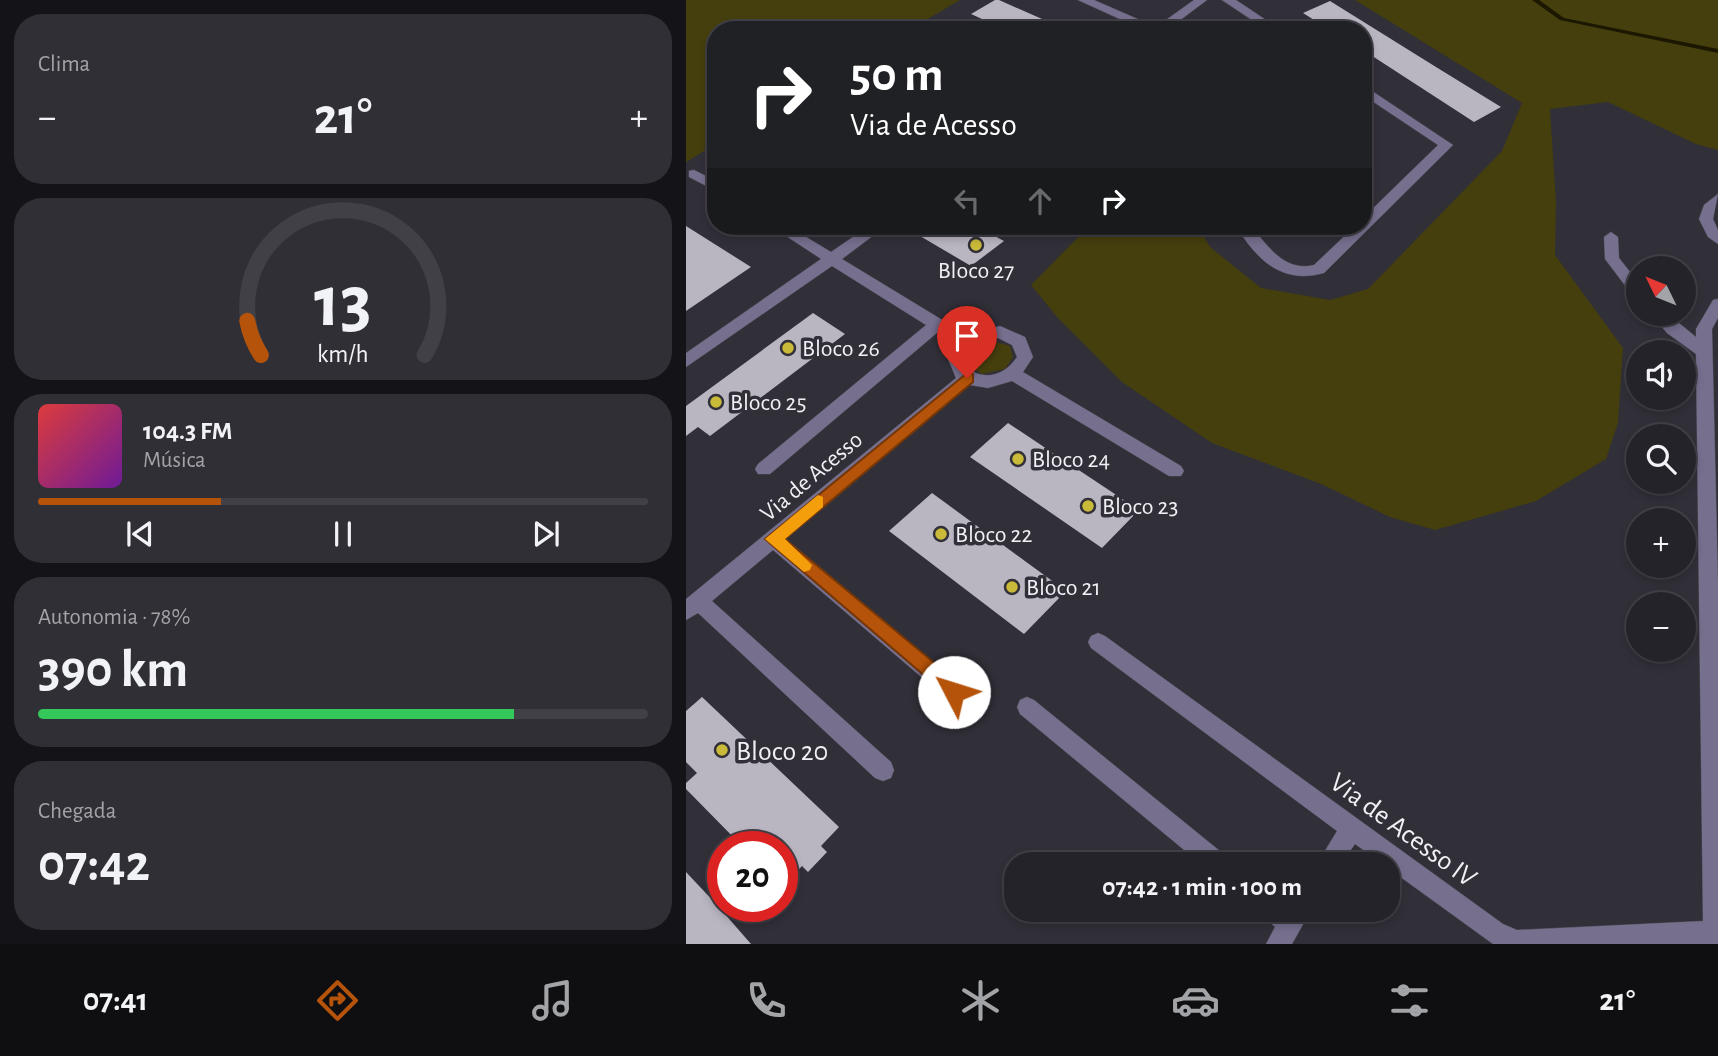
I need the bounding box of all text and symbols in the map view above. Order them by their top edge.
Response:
icon: right [735,49,826,140]
text: 50 m [850,51,944,100]
text: Clima [38,53,90,76]
text: 21° [314,91,372,143]
text: − [38,99,56,137]
text: + [630,99,648,137]
text: Via de Acesso [850,109,1017,141]
icon: left [948,182,986,220]
icon: ahead [1021,182,1059,220]
icon: right [1094,182,1132,220]
marker: Bloco 27 [968,237,984,253]
north arrow [1626,256,1696,326]
map controls [1626,256,1696,662]
place label: Bloco 27 [938,259,1014,283]
text: 13 [314,267,372,340]
pin [937,306,997,378]
icon: arrive [948,317,986,355]
place label: Bloco 26 [802,337,880,361]
marker: Bloco 26 [780,340,796,356]
button: sound [1626,340,1696,410]
text: km/h [317,341,369,366]
place label: Bloco 25 [730,391,807,415]
marker: Bloco 25 [708,394,724,410]
text: 104.3 FM [143,418,232,444]
button: search [1626,424,1696,494]
street label: Via de Acesso [756,427,867,526]
place label: Bloco 24 [1032,448,1110,472]
text: Música [143,449,206,472]
marker: Bloco 24 [1010,451,1026,467]
place label: Bloco 23 [1102,495,1178,519]
marker: Bloco 23 [1080,498,1096,514]
button: + [1626,508,1696,578]
icon: previous [121,515,159,553]
icon: pause [324,515,362,553]
icon: next [527,515,565,553]
place label: Bloco 22 [955,523,1033,547]
marker: Bloco 22 [933,526,949,542]
place label: Bloco 21 [1026,576,1101,600]
marker: Bloco 21 [1004,579,1020,595]
button: − [1626,592,1696,662]
text: Autonomia · 78% [38,606,190,629]
text: 390 km [38,644,188,696]
position arrow [917,655,991,729]
place label: Bloco 20 [736,738,828,766]
marker: Bloco 20 [714,742,730,758]
street label: Via de Acesso IV [1324,768,1481,893]
text: Chegada [38,800,116,823]
speed limit sign: 20 [707,831,798,922]
text: 07:42 [38,838,150,890]
text: 07:42 · 1 min · 100 m [1102,874,1302,900]
icon: directions [313,976,362,1025]
icon: music [528,976,577,1025]
icon: phone [742,976,791,1025]
icon: climate [956,976,1005,1025]
icon: car [1171,976,1220,1025]
icon: filters [1385,976,1434,1025]
text: 07:41 [83,984,148,1016]
text: 21° [1599,984,1635,1016]

